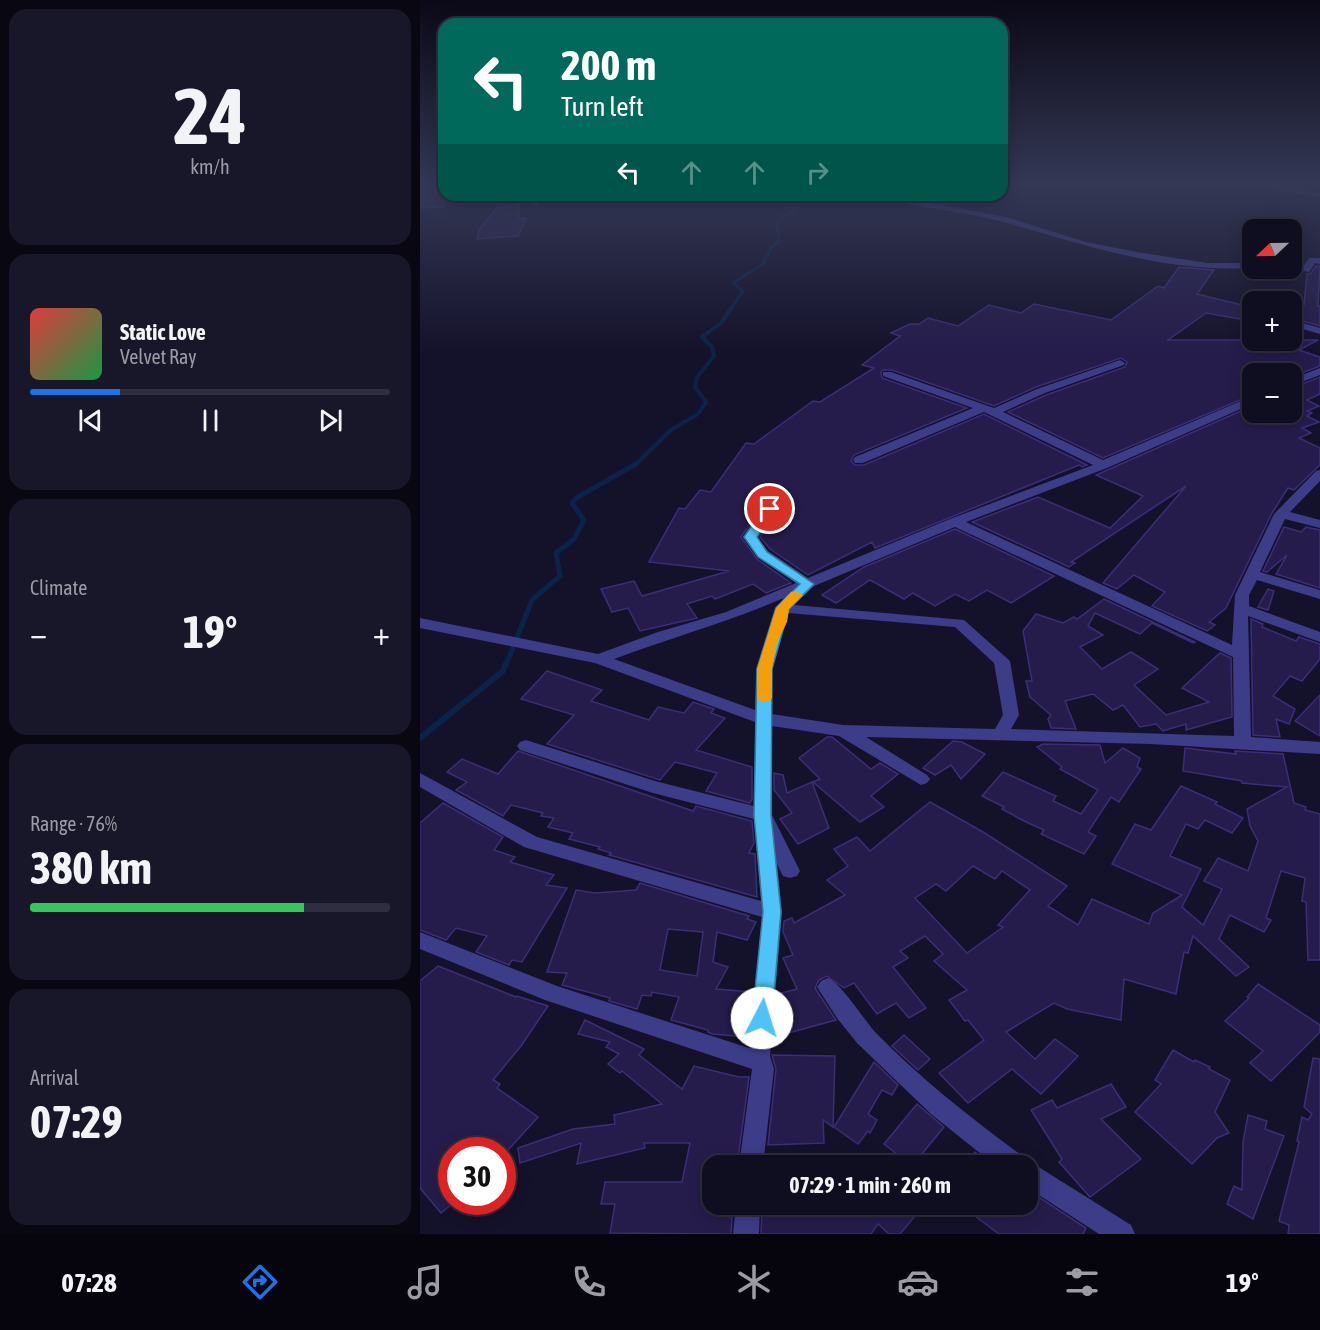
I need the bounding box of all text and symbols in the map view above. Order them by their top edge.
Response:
text: 200 m [561,41,656,89]
icon: left [462,42,540,120]
text: 24 [173,71,247,161]
text: Turn left [561,91,644,122]
text: km/h [190,155,230,178]
icon: left [612,156,645,189]
icon: ahead [675,156,708,189]
icon: ahead [738,156,771,189]
icon: right [801,156,834,189]
north arrow [1242,219,1302,279]
map controls [1242,219,1302,423]
button: + [1242,291,1302,351]
text: Static Love [120,319,206,345]
text: Velvet Ray [120,345,197,368]
button: − [1242,363,1302,423]
icon: previous [74,404,107,437]
icon: pause [194,404,227,437]
icon: next [314,404,347,437]
pin [744,483,795,534]
icon: arrive [753,492,786,525]
text: Climate [30,576,87,599]
text: 19° [183,606,237,658]
text: − [30,614,47,652]
text: + [373,614,390,652]
text: Range · 76% [30,812,117,835]
text: 380 km [30,842,152,894]
position arrow [730,986,794,1050]
text: Arrival [30,1066,79,1089]
text: 07:29 [30,1096,123,1148]
speed limit sign: 30 [438,1137,516,1215]
text: 07:29 · 1 min · 260 m [789,1172,951,1198]
icon: directions [239,1261,281,1303]
icon: music [404,1261,446,1303]
icon: phone [568,1261,610,1303]
icon: climate [733,1261,775,1303]
icon: car [897,1261,939,1303]
icon: filters [1061,1261,1103,1303]
text: 07:28 [61,1267,117,1298]
text: 19° [1226,1267,1259,1298]

